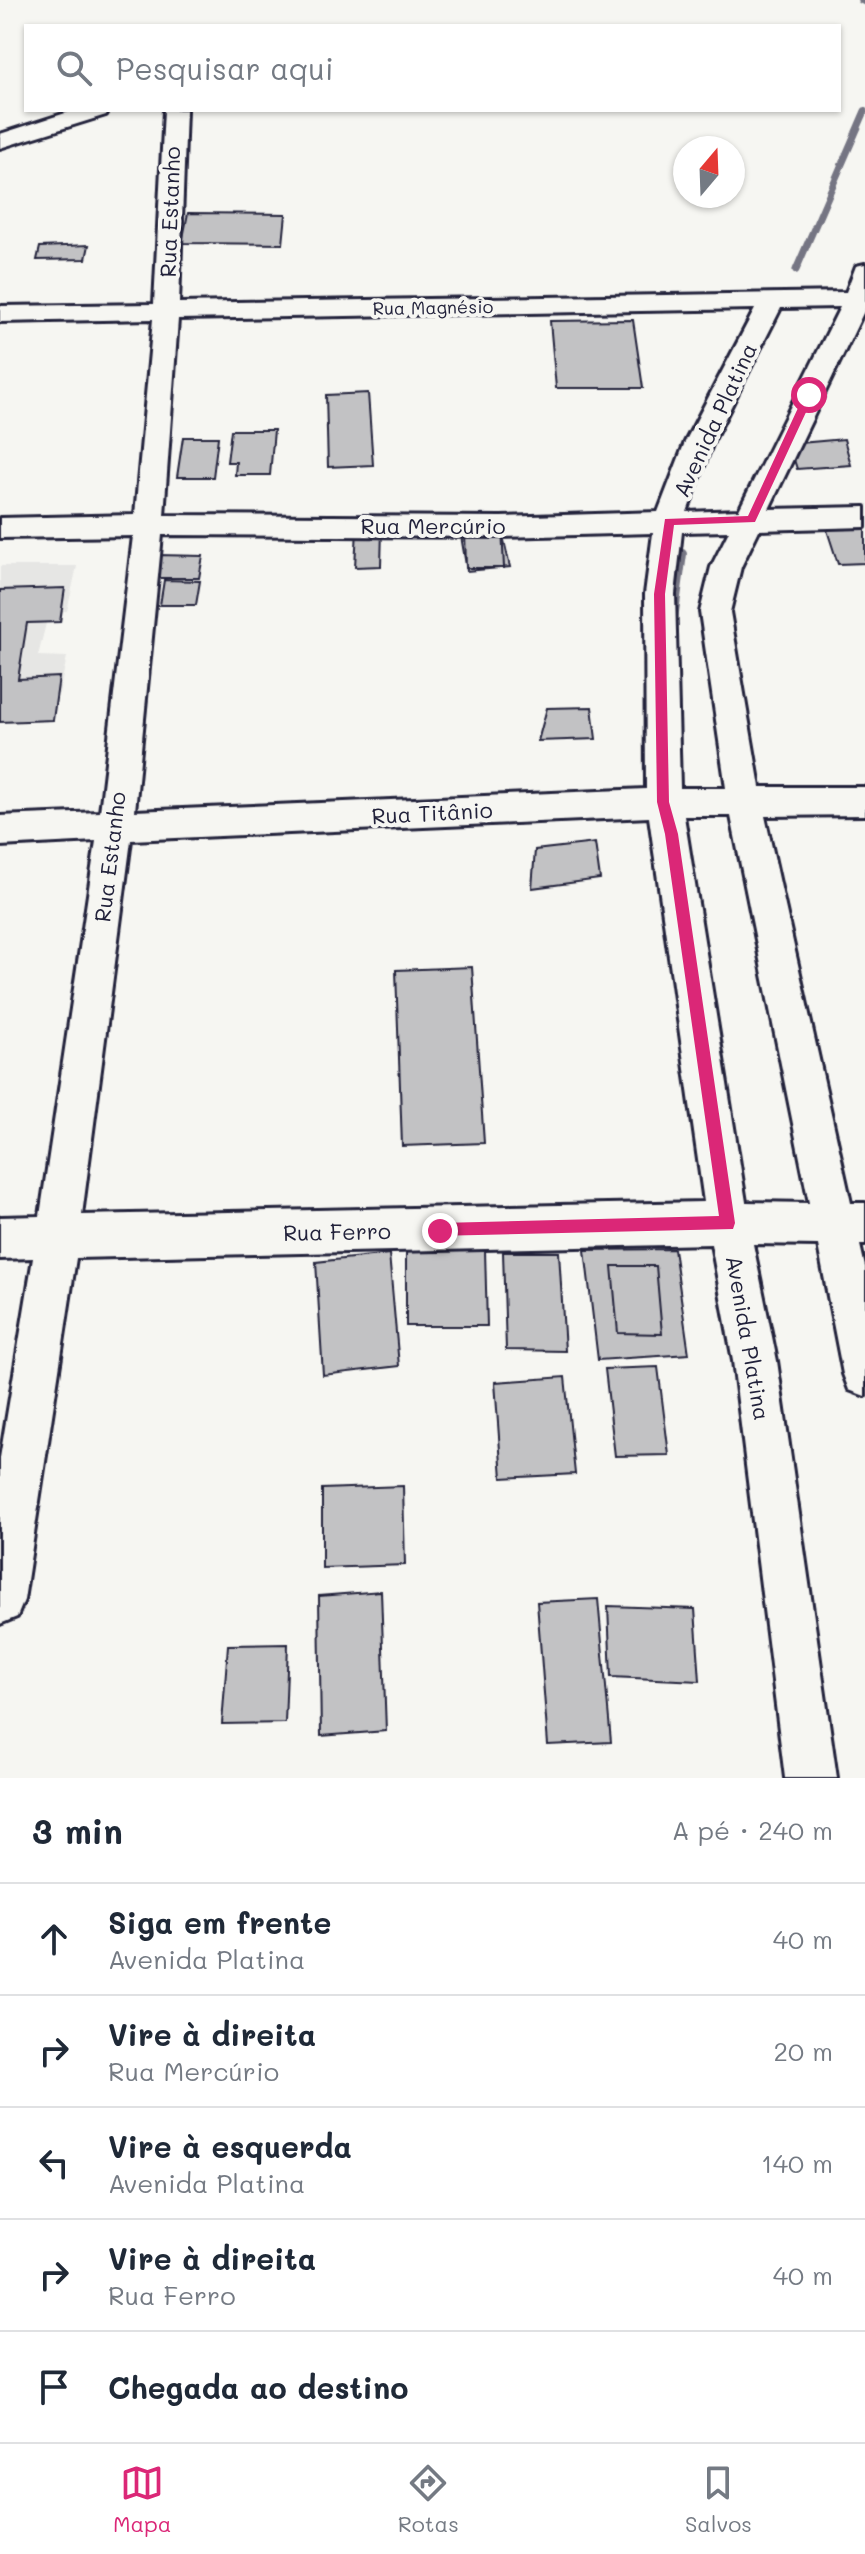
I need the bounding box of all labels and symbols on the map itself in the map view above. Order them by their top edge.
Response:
north arrow [673,136,745,208]
street label: Rua Estanho [153,146,186,278]
street label: Rua Magnésio [372,294,494,320]
street label: Avenida Platina [666,338,763,502]
route start [791,377,827,413]
street label: Rua Mercúrio [361,511,505,540]
street label: Rua Estanho [87,790,132,924]
street label: Rua Titânio [371,795,493,830]
route end [422,1213,458,1249]
street label: Rua Ferro [283,1216,391,1247]
street label: Avenida Platina [720,1253,777,1423]

